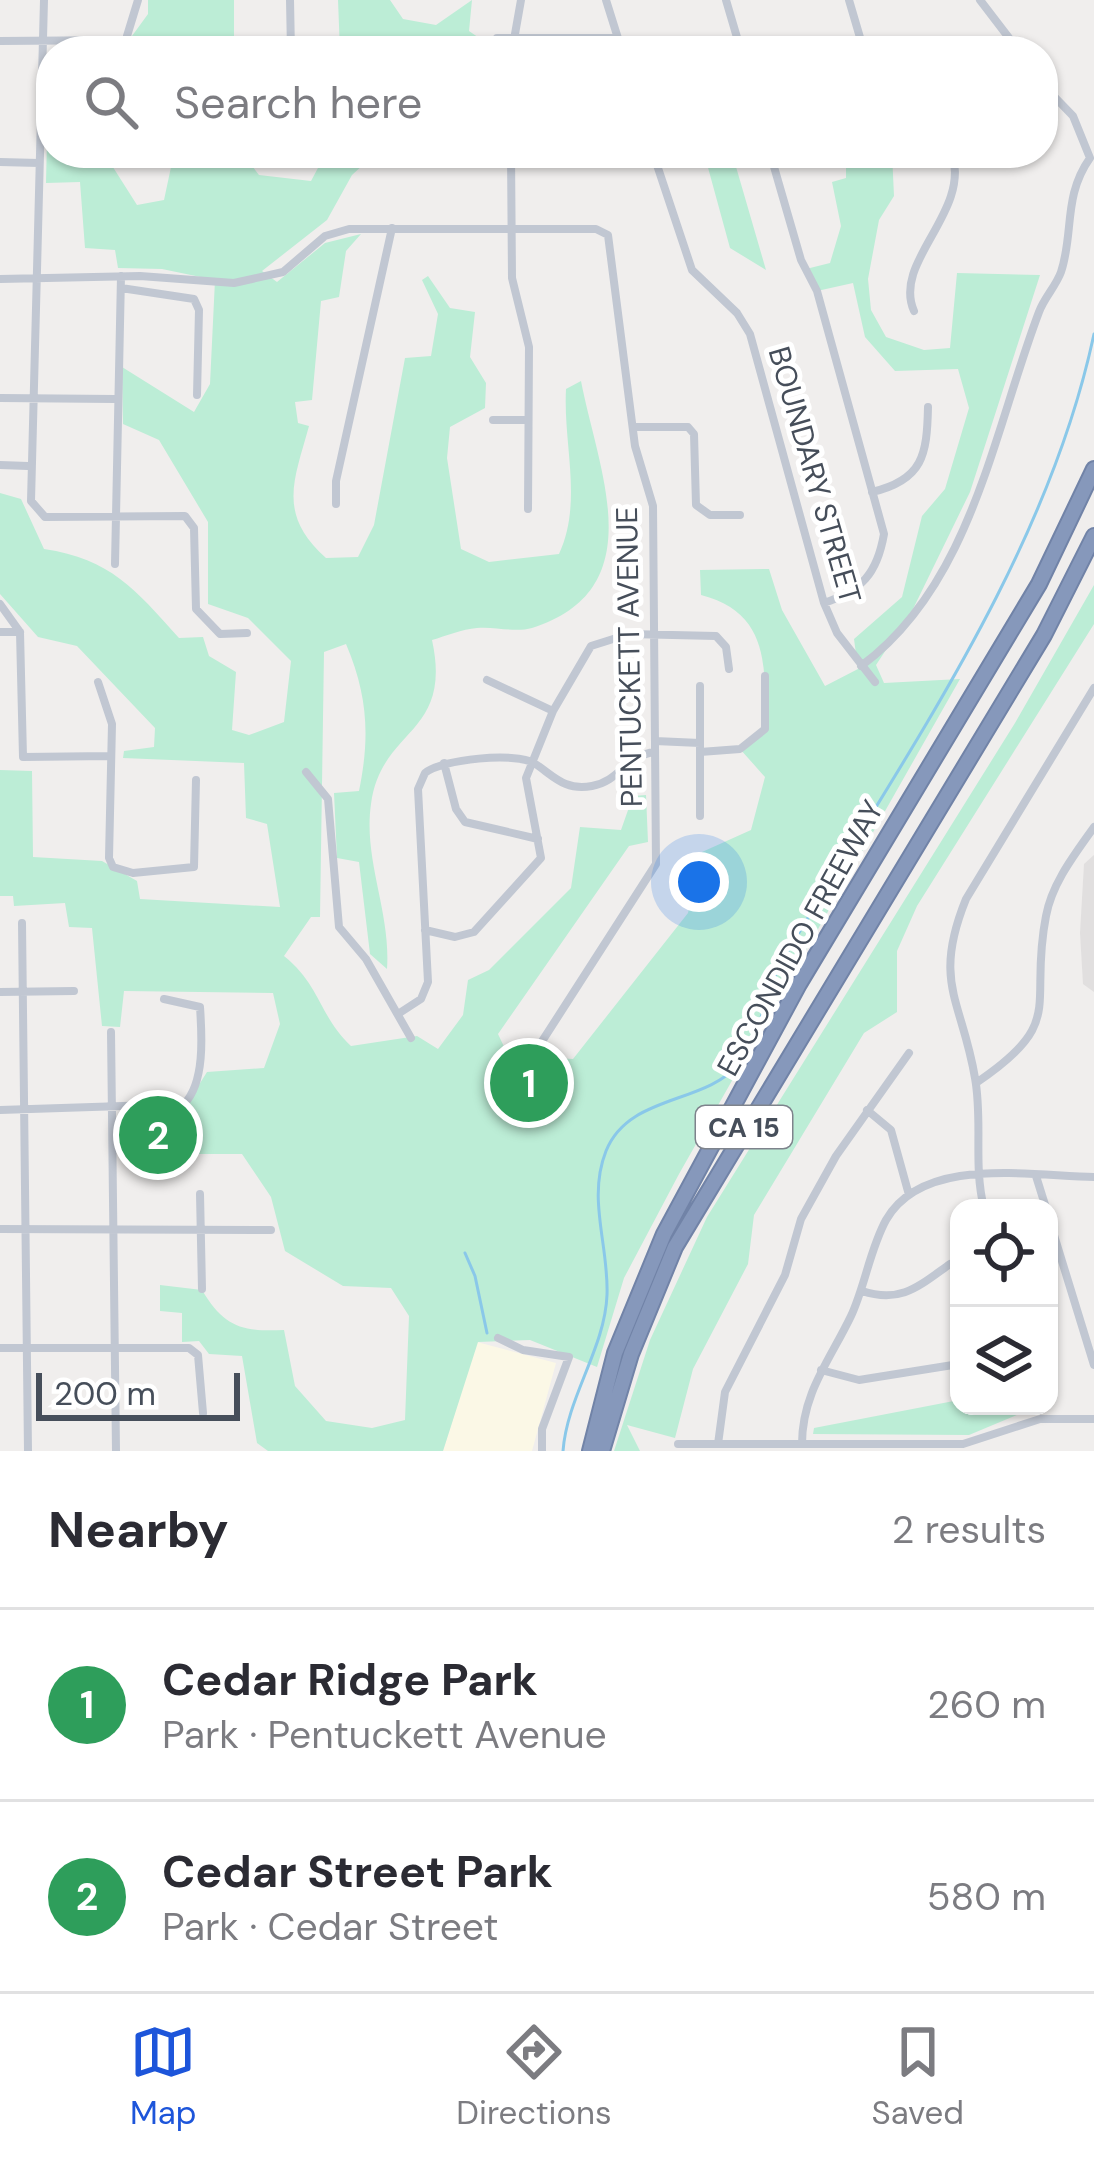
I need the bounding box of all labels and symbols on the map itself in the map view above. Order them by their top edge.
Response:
street label: BOUNDARY STREET [760,342,870,608]
street label: PENTUCKETT AVENUE [607,506,651,808]
street label: ESCONDIDO FREEWAY [708,793,892,1083]
your location [669,852,729,912]
pin: 1 [490,1038,568,1128]
pin: 2 [119,1090,197,1180]
road number: CA 15 [696,1106,792,1148]
scale bar [36,1367,240,1420]

